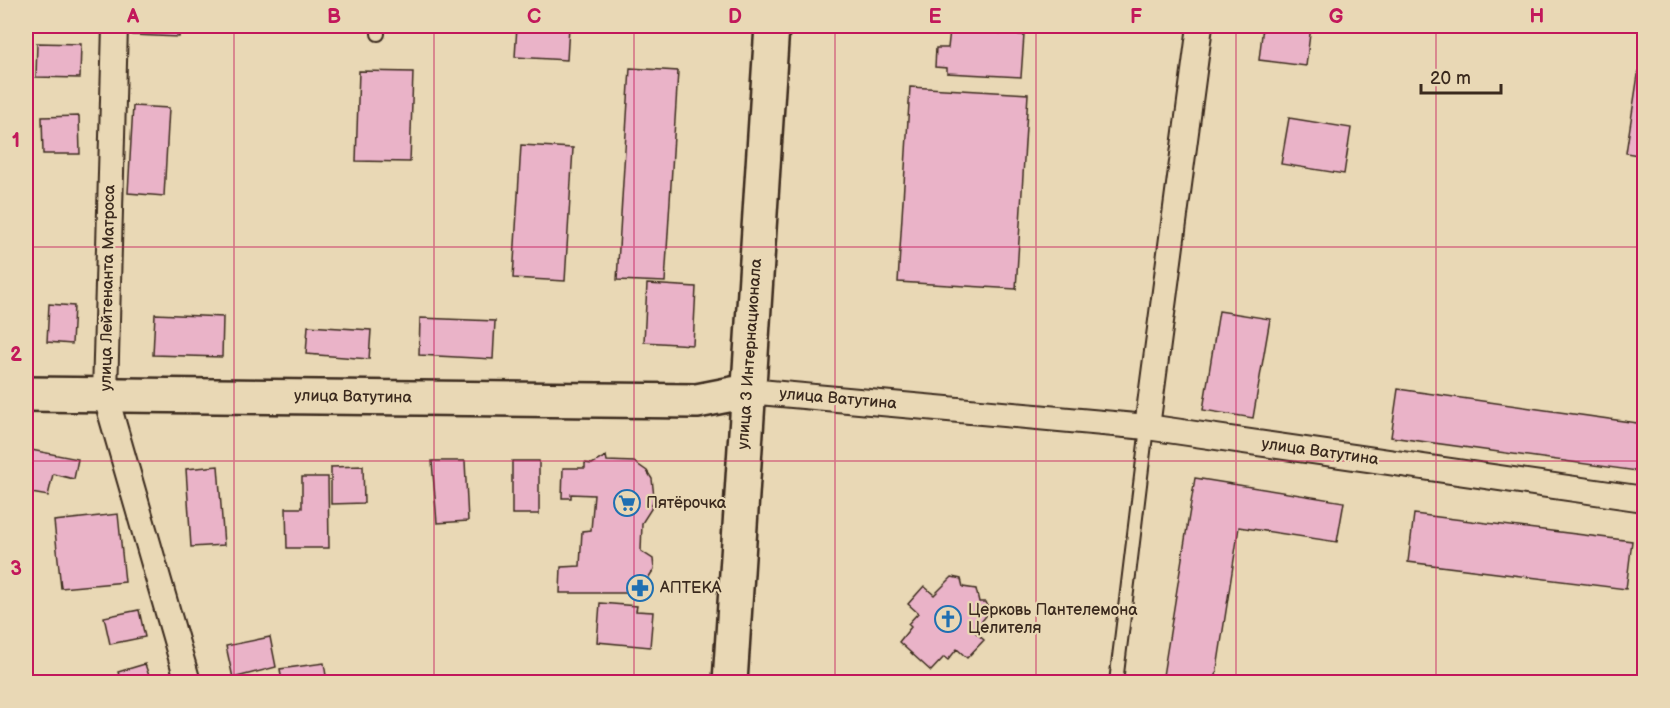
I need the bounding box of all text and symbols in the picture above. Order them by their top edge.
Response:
text: A [126,5,140,29]
text: B [327,5,341,29]
text: C [527,5,541,29]
text: D [728,5,742,29]
text: E [929,5,942,29]
text: F [1130,5,1142,29]
text: G [1329,5,1344,29]
text: H [1530,5,1544,29]
scale bar [1421,57,1500,95]
text: 20 m [1430,68,1471,89]
text: 1 [12,129,20,153]
street label: улица Лейтенанта Матроса [97,184,119,391]
street label: улица 3 Интернационала [734,257,766,450]
text: 2 [10,343,22,367]
street label: улица Ватутина [778,384,898,414]
street label: улица Ватутина [294,386,413,408]
street label: улица Ватутина [1260,434,1380,470]
supermarket icon: Пятёрочка [612,488,642,518]
place label: Пятёрочка [646,494,727,513]
text: 3 [10,557,22,581]
pharmacy icon: АПТЕКА [625,573,655,603]
place label: АПТЕКА [659,579,722,598]
place label: Церковь Пантелемона Целителя [968,601,1138,638]
church icon: Церковь Пантелемона Целителя [933,604,963,634]

